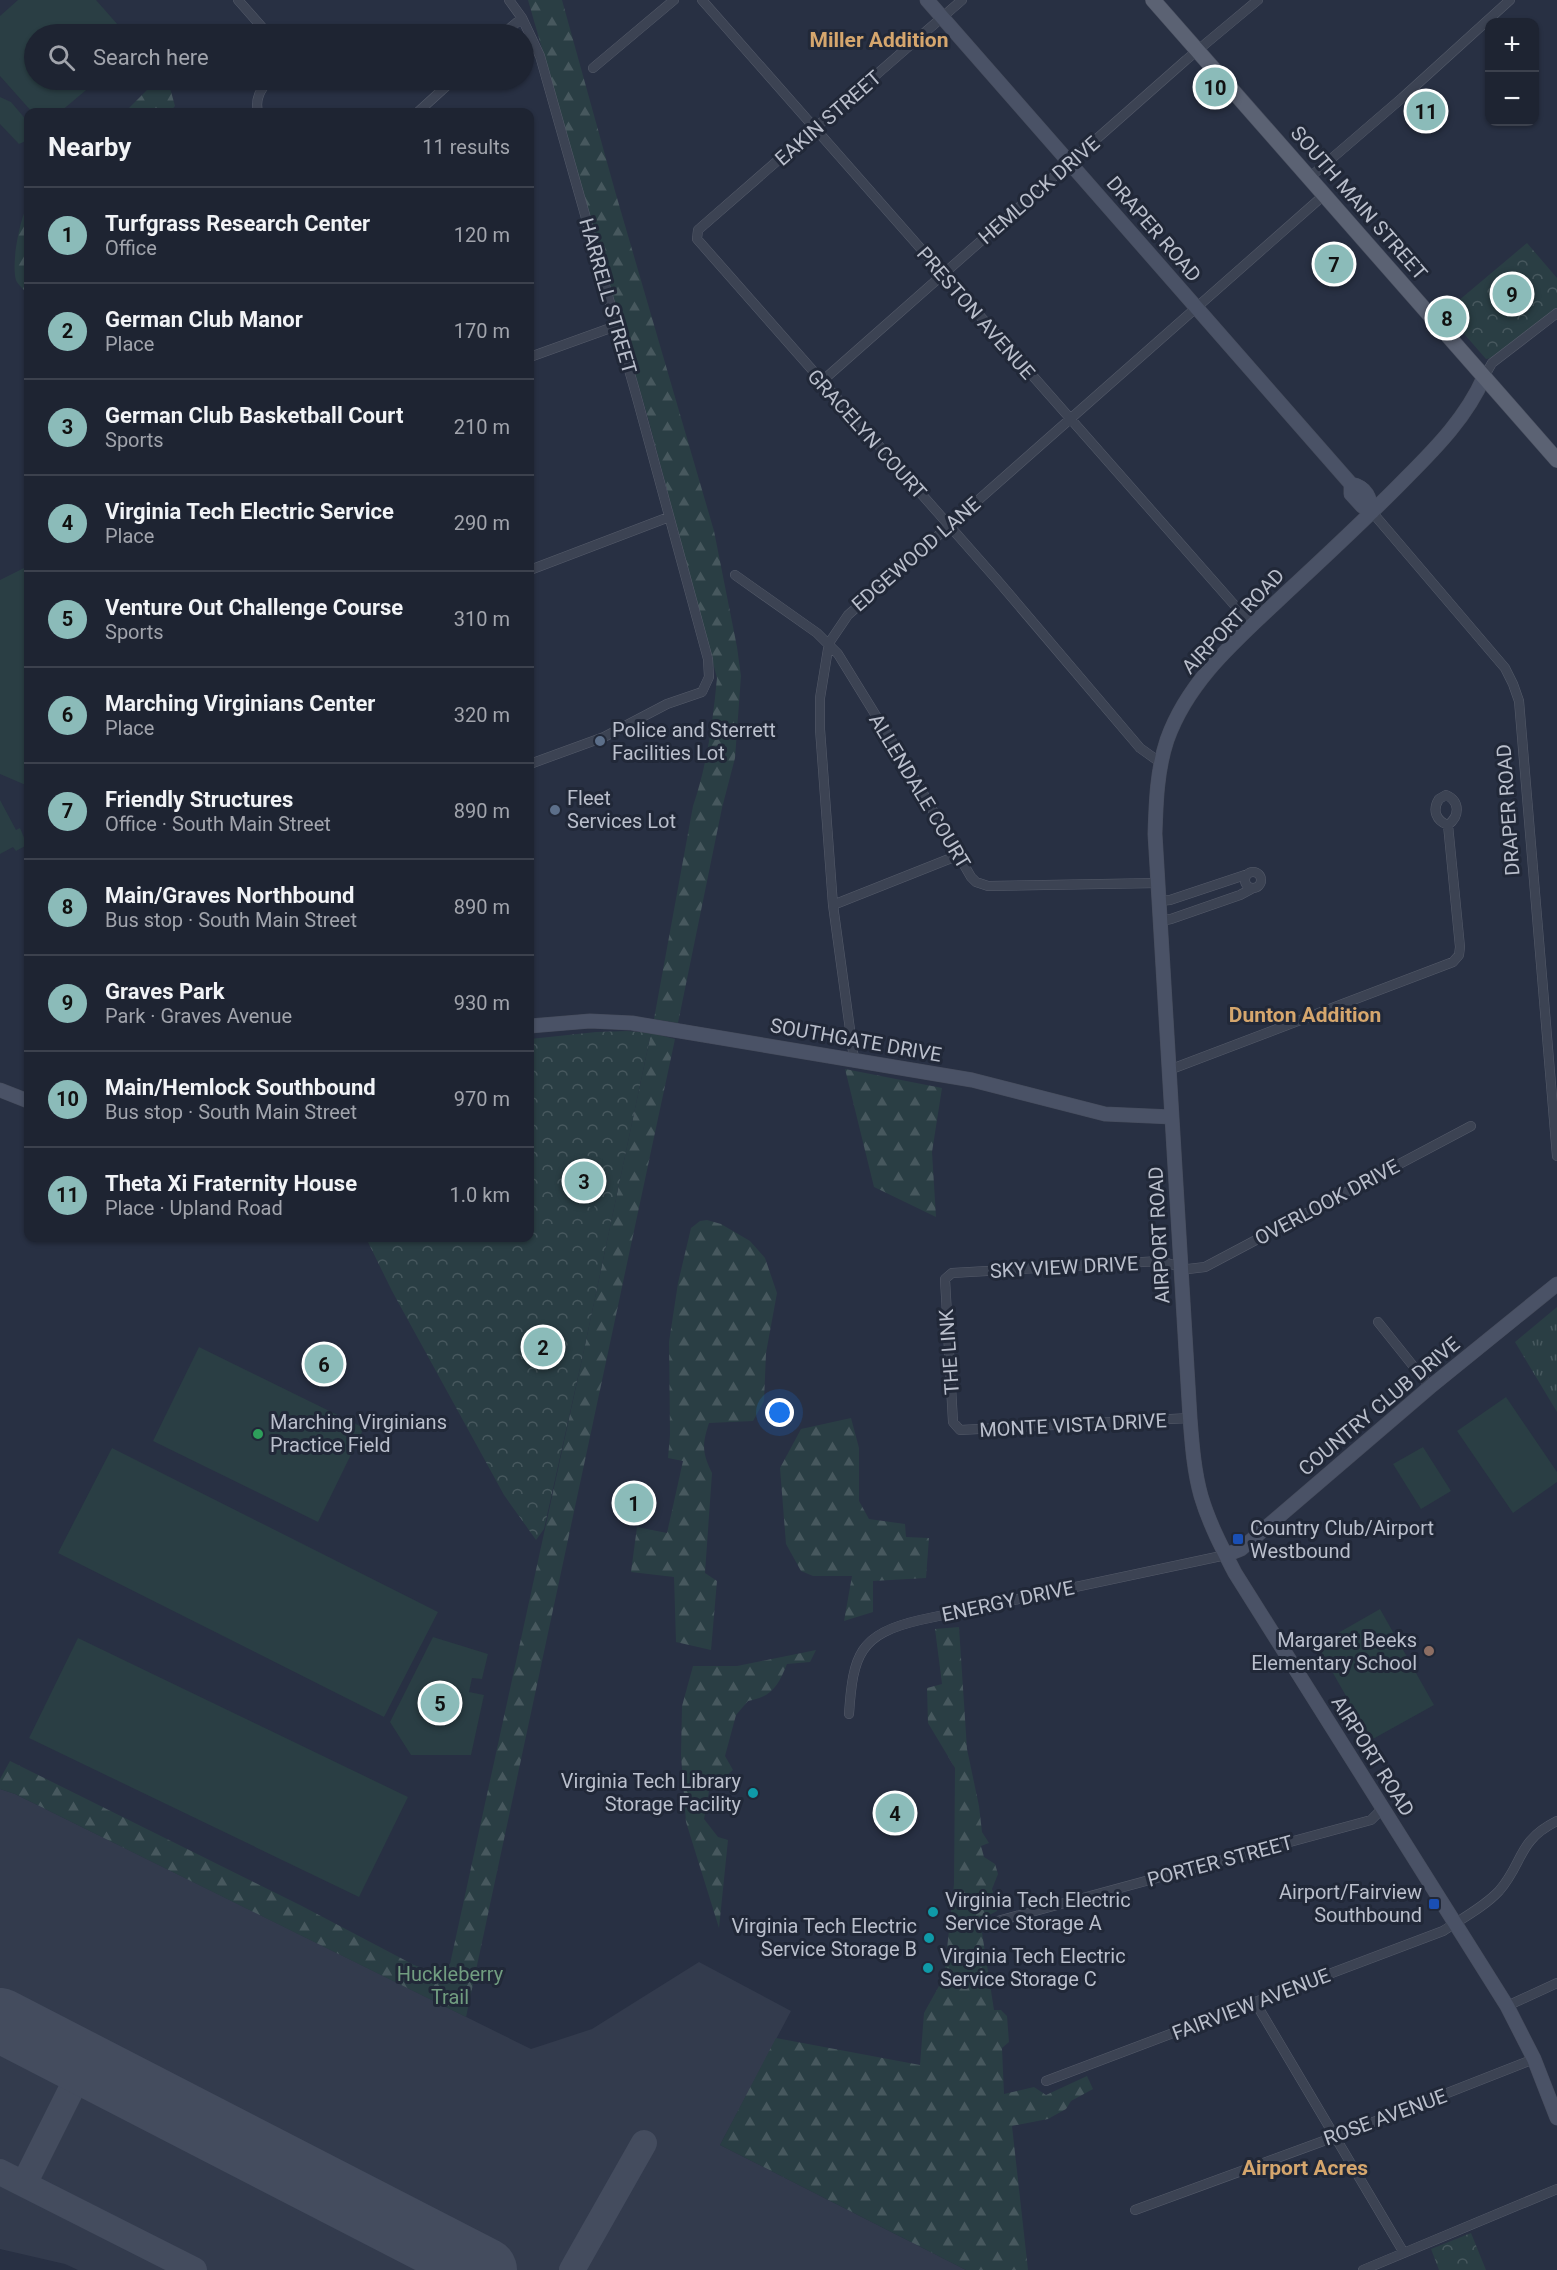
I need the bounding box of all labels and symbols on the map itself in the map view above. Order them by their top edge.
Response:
district label: Miller Addition [810,28,948,52]
pin: 10 [1196,64,1234,110]
street label: EAKIN STREET [770,65,886,171]
pin: 11 [1406,88,1446,134]
street label: SOUTH MAIN STREET [1286,121,1432,285]
street label: HEMLOCK DRIVE [974,131,1104,249]
street label: DRAPER ROAD [1102,171,1206,287]
street label: HARRELL STREET [574,215,642,377]
street label: PRESTON AVENUE [912,242,1040,384]
pin: 7 [1314,242,1354,286]
pin: 9 [1492,272,1532,316]
pin: 8 [1428,296,1466,340]
street label: GRACELYN COURT [802,364,932,504]
street label: EDGEWOOD LANE [847,492,985,616]
street label: AIRPORT ROAD [1177,563,1289,679]
street label: ALLENDALE COURT [864,709,976,873]
place label: Police and Sterrett Facilities Lot [612,718,776,765]
marker: Police and Sterrett Facilities Lot [593,734,607,748]
street label: DRAPER ROAD [1491,743,1525,877]
place label: Fleet Services Lot [567,786,676,833]
marker: Fleet Services Lot [548,803,562,817]
district label: Dunton Addition [1229,1003,1381,1027]
street label: SOUTHGATE DRIVE [768,1013,944,1067]
street label: OVERLOOK DRIVE [1251,1154,1403,1250]
pin: 3 [564,1158,604,1204]
street label: AIRPORT ROAD [1143,1166,1175,1304]
street label: SKY VIEW DRIVE [989,1251,1139,1283]
street label: THE LINK [934,1308,964,1396]
pin: 2 [524,1324,562,1370]
street label: COUNTRY CLUB DRIVE [1293,1332,1465,1480]
pin: 6 [304,1342,344,1386]
your location [765,1398,794,1427]
street label: MONTE VISTA DRIVE [979,1408,1167,1442]
place label: Marching Virginians Practice Field [270,1410,447,1457]
marker: Marching Virginians Practice Field [251,1427,265,1441]
pin: 1 [614,1480,654,1526]
place label: Country Club/Airport Westbound [1250,1516,1434,1563]
marker: Country Club/Airport Westbound [1231,1532,1245,1546]
street label: ENERGY DRIVE [940,1575,1076,1627]
place label: Margaret Beeks Elementary School [1251,1628,1417,1675]
marker: Margaret Beeks Elementary School [1422,1644,1436,1658]
pin: 5 [420,1680,460,1726]
street label: AIRPORT ROAD [1326,1691,1420,1821]
place label: Virginia Tech Library Storage Facility [561,1769,742,1816]
marker: Virginia Tech Library Storage Facility [746,1786,760,1800]
pin: 4 [876,1790,914,1836]
street label: PORTER STREET [1145,1830,1295,1892]
place label: Airport/Fairview Southbound [1279,1880,1422,1927]
place label: Virginia Tech Electric Service Storage A [945,1888,1131,1935]
marker: Airport/Fairview Southbound [1427,1897,1441,1911]
marker: Virginia Tech Electric Service Storage A [926,1905,940,1919]
place label: Virginia Tech Electric Service Storage B [731,1914,917,1961]
marker: Virginia Tech Electric Service Storage B [922,1931,936,1945]
place label: Virginia Tech Electric Service Storage C [940,1944,1126,1991]
marker: Virginia Tech Electric Service Storage C [921,1961,935,1975]
park label: Huckleberry Trail [397,1962,504,2009]
street label: FAIRVIEW AVENUE [1169,1963,1333,2045]
street label: ROSE AVENUE [1320,2084,1450,2150]
district label: Airport Acres [1242,2156,1368,2180]

